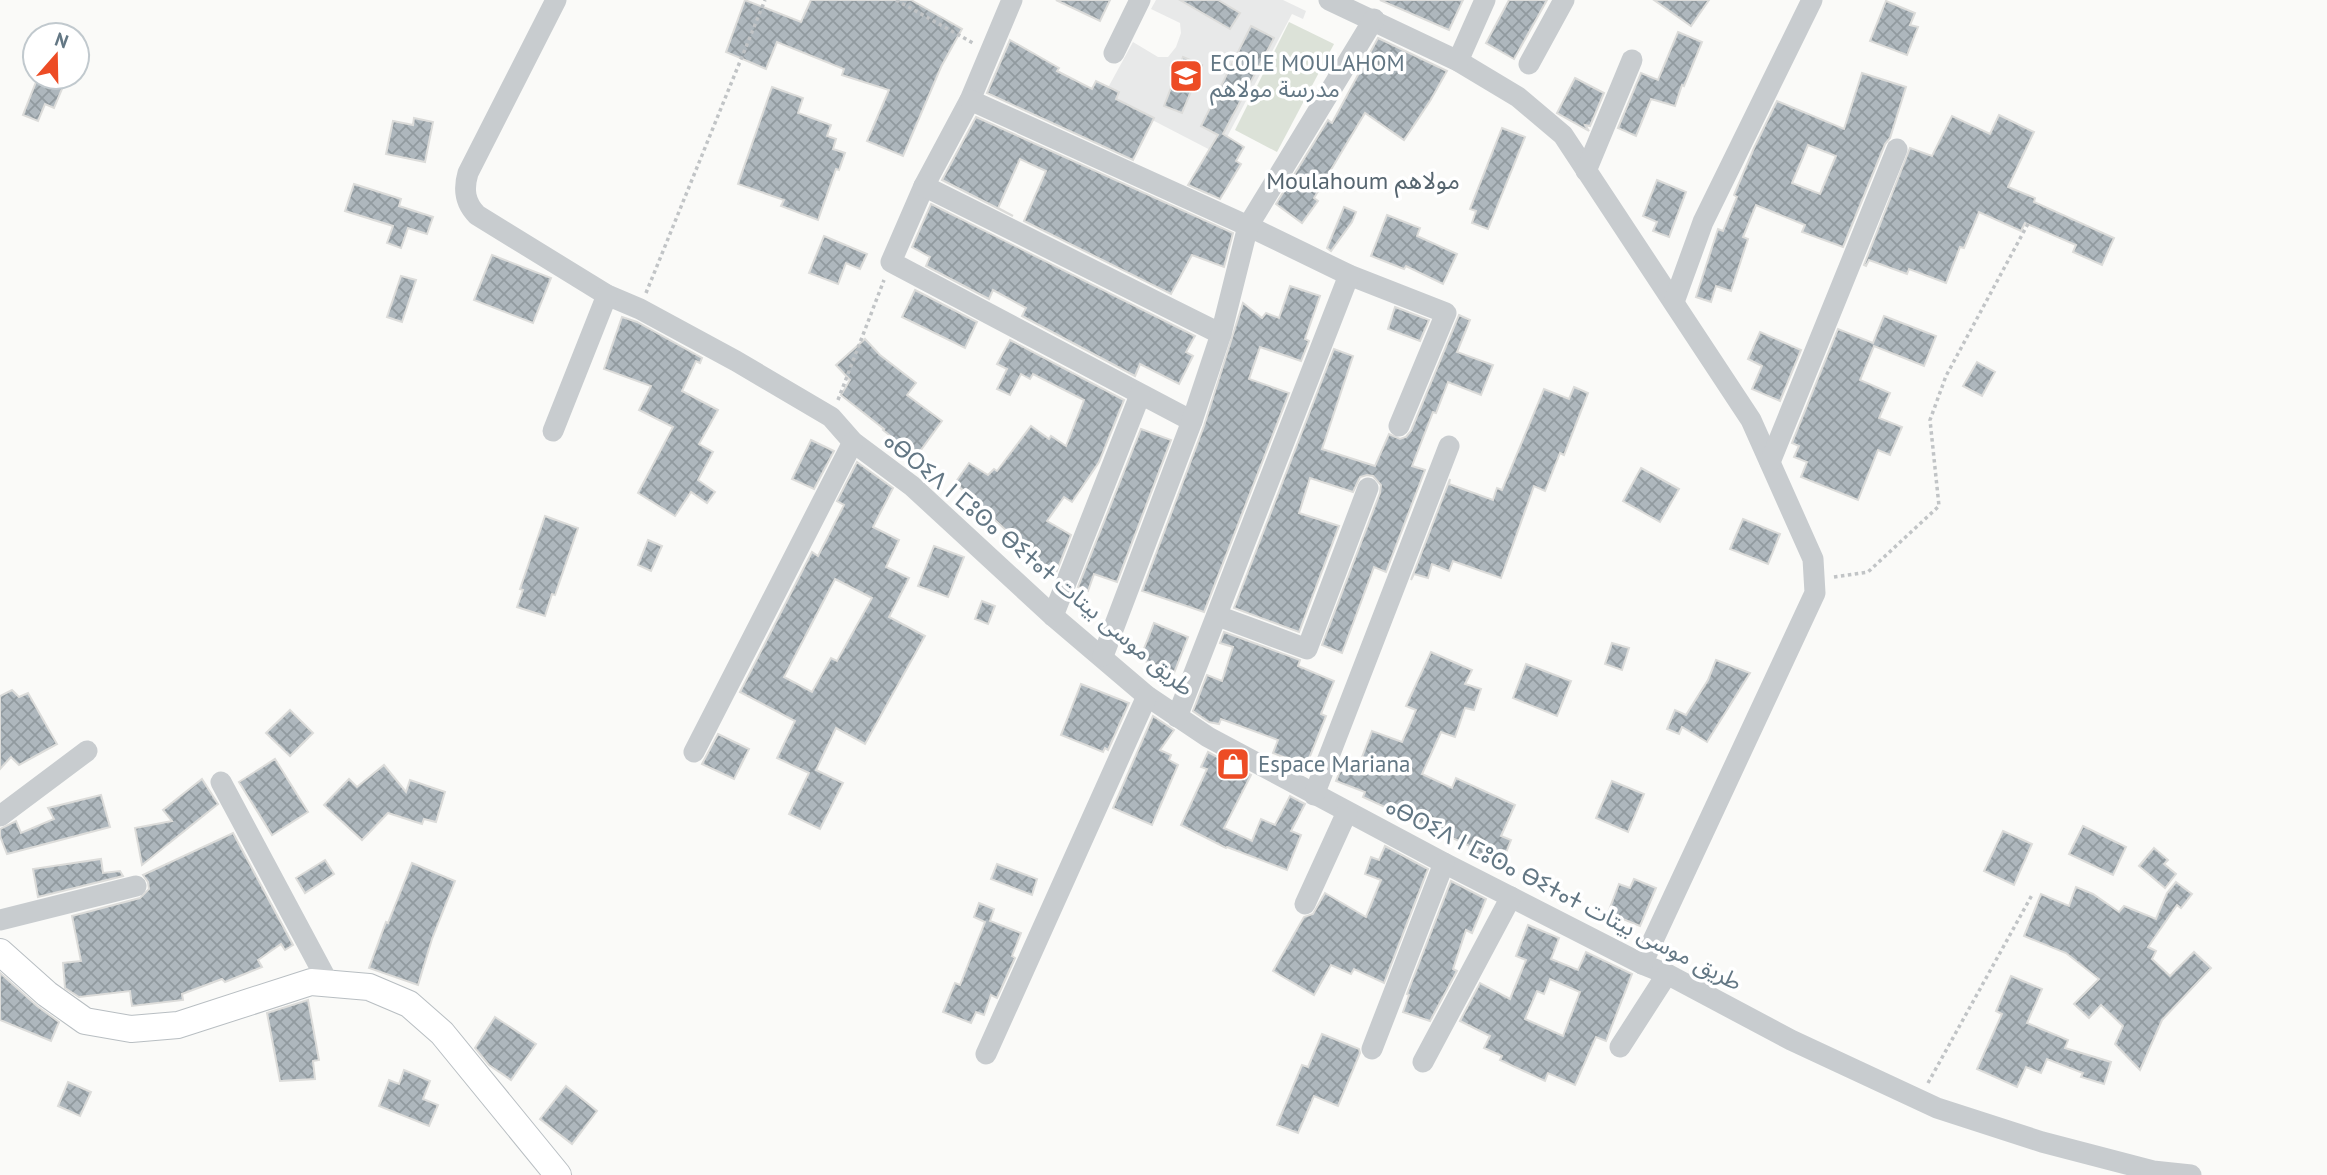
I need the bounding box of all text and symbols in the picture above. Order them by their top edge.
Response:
north arrow [21,21,91,91]
text: N [52,27,72,53]
place label: ECOLE MOULAHOM مدرسة مولاهم [1210,48,1405,106]
school or university icon: ECOLE MOULAHOM مدرسة مولاهم [1167,57,1205,95]
district label: Moulahoum مولاهم [1266,165,1460,198]
street label: ⴰⴱⵔⵉⴷ ⵏ ⵎⵓⵙⴰ ⴱⵉⵜⴰⵜ طريق موسى بيتات [878,425,1200,702]
shop icon: Espace Mariana [1214,745,1252,783]
place label: Espace Mariana [1258,749,1411,778]
street label: ⴰⴱⵔⵉⴷ ⵏ ⵎⵓⵙⴰ ⴱⵉⵜⴰⵜ طريق موسى بيتات [1381,791,1747,996]

